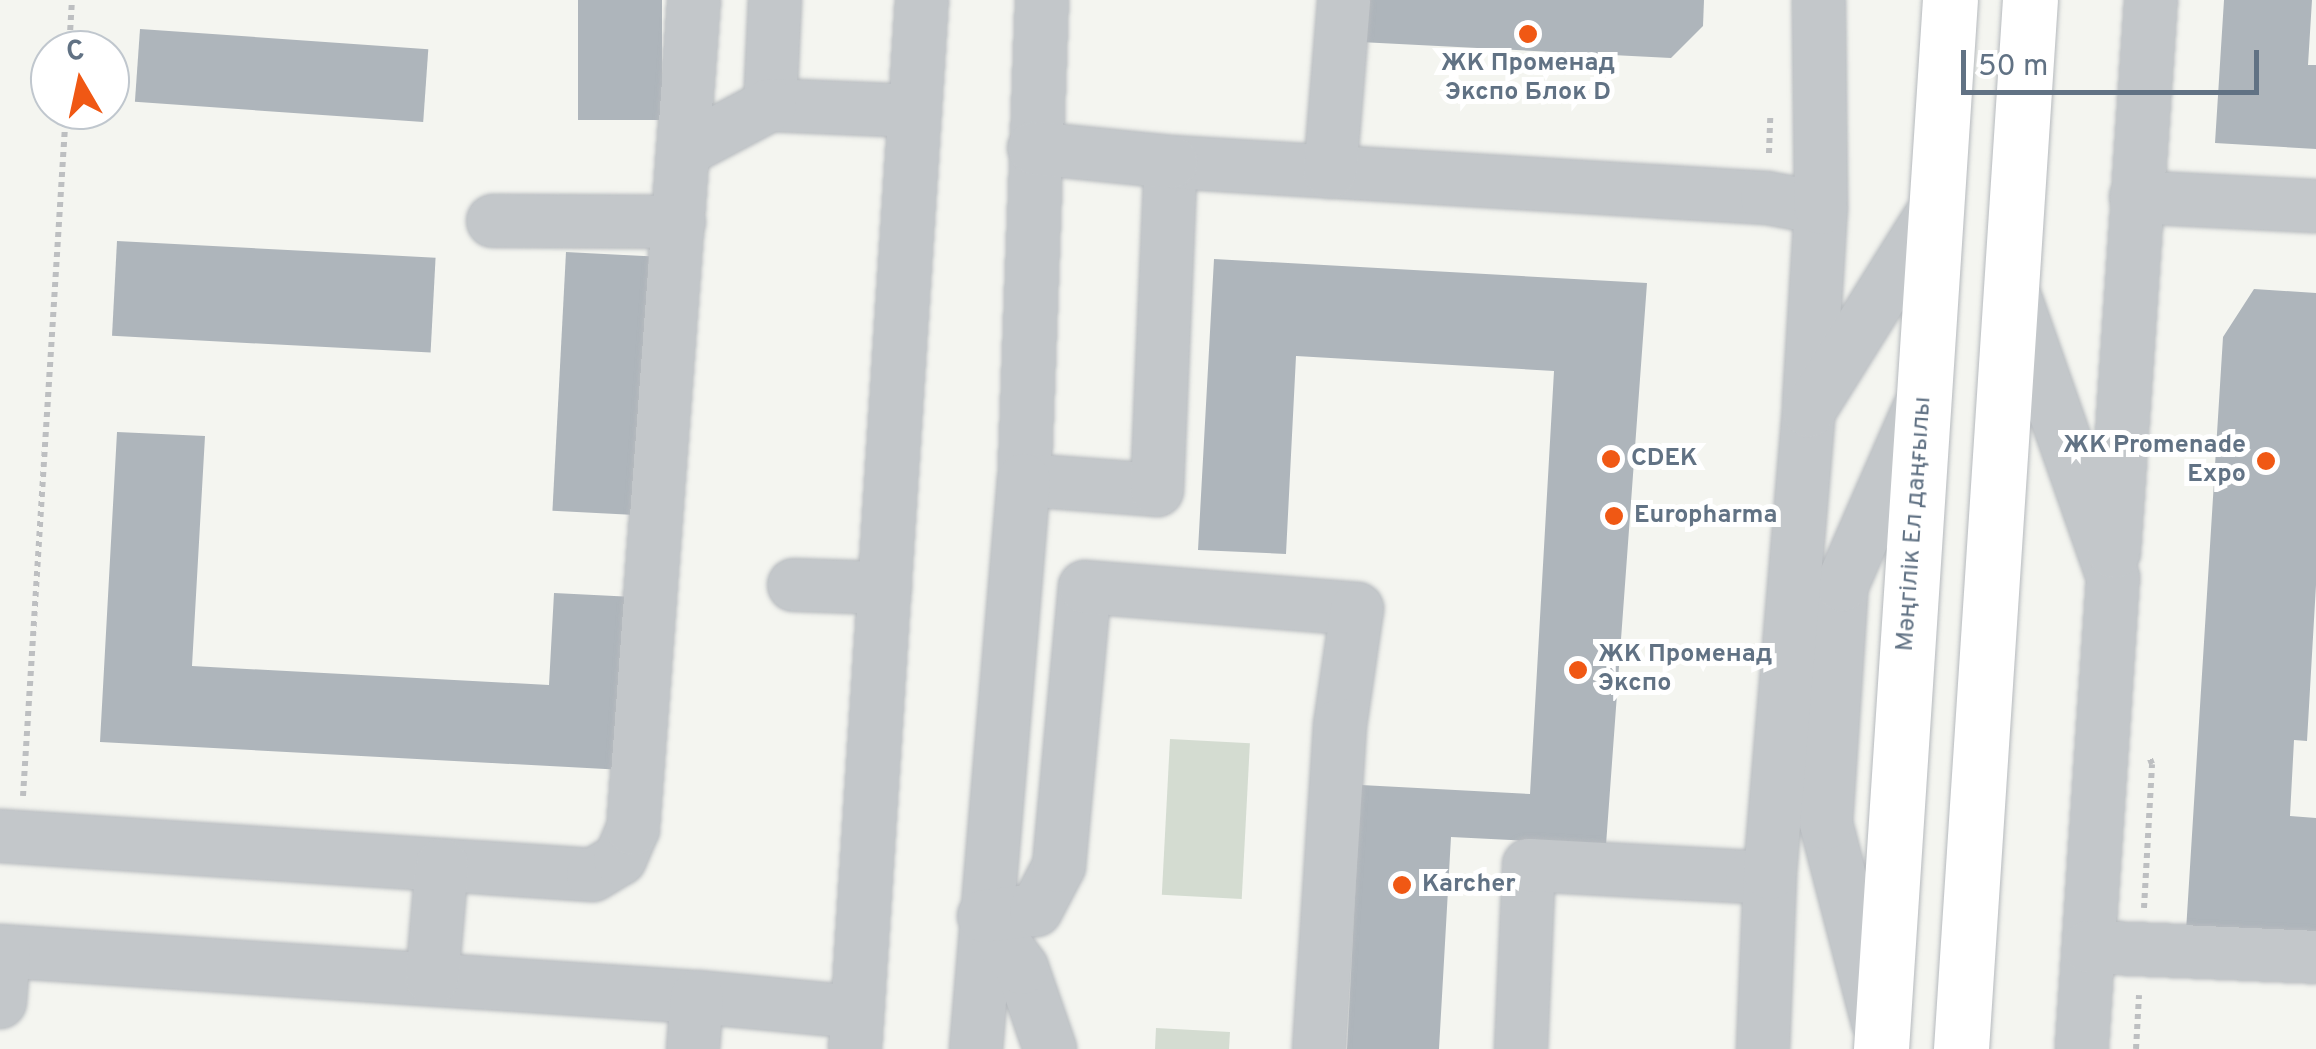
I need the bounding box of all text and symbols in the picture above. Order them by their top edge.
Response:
marker: ЖК Променад Экспо Блок D [1517,23,1539,45]
north arrow [30,30,130,130]
scale bar [1966,30,2264,92]
text: С [64,33,87,72]
text: 50 m [1978,49,2048,86]
place label: ЖК Променад Экспо Блок D [1441,50,1615,109]
street label: Мәңгілік Ел даңғылы [1891,396,1939,652]
place label: ЖК Promenade Expo [2063,432,2246,491]
place label: CDEK [1631,444,1698,474]
marker: CDEK [1600,448,1622,470]
marker: ЖК Promenade Expo [2255,450,2277,472]
place label: Europharma [1634,501,1777,531]
marker: Europharma [1603,505,1625,527]
place label: ЖК Променад Экспо [1598,641,1772,700]
marker: ЖК Променад Экспо [1567,659,1589,681]
place label: Karcher [1422,870,1516,900]
marker: Karcher [1391,874,1413,896]

